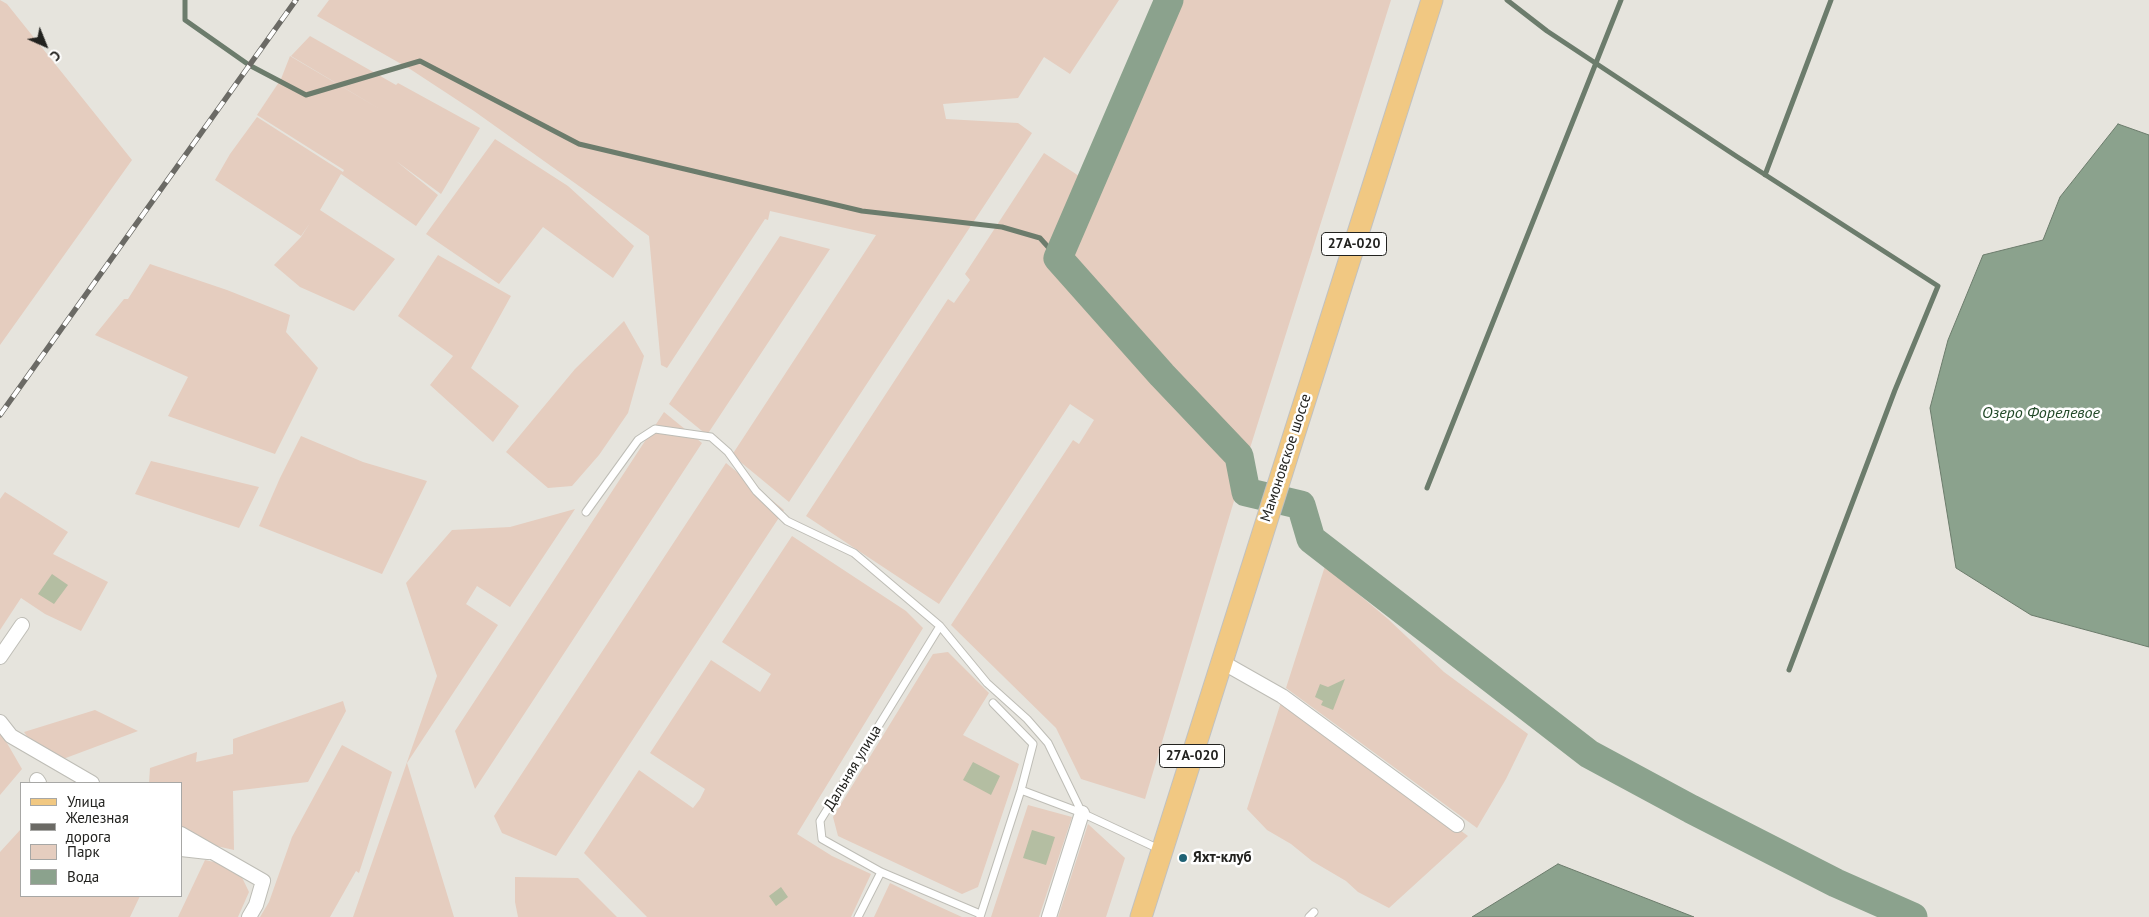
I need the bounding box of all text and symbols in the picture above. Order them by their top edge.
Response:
north arrow [20,20,70,70]
text: С [46,47,64,65]
road number: 27А-020 [1322,232,1386,255]
street label: Мамоновское шоссе [1257,392,1315,524]
water label: Озеро Форелевое [1982,403,2100,423]
street label: Дальняя улица [820,722,886,814]
road number: 27А-020 [1160,744,1224,768]
legend [20,782,182,897]
text: Улица [67,792,105,811]
text: Железная дорога [66,808,129,846]
text: Парк [67,842,100,861]
place label: Яхт-клуб [1193,849,1252,867]
marker: Яхт-клуб [1177,852,1189,864]
text: Вода [67,867,99,886]

